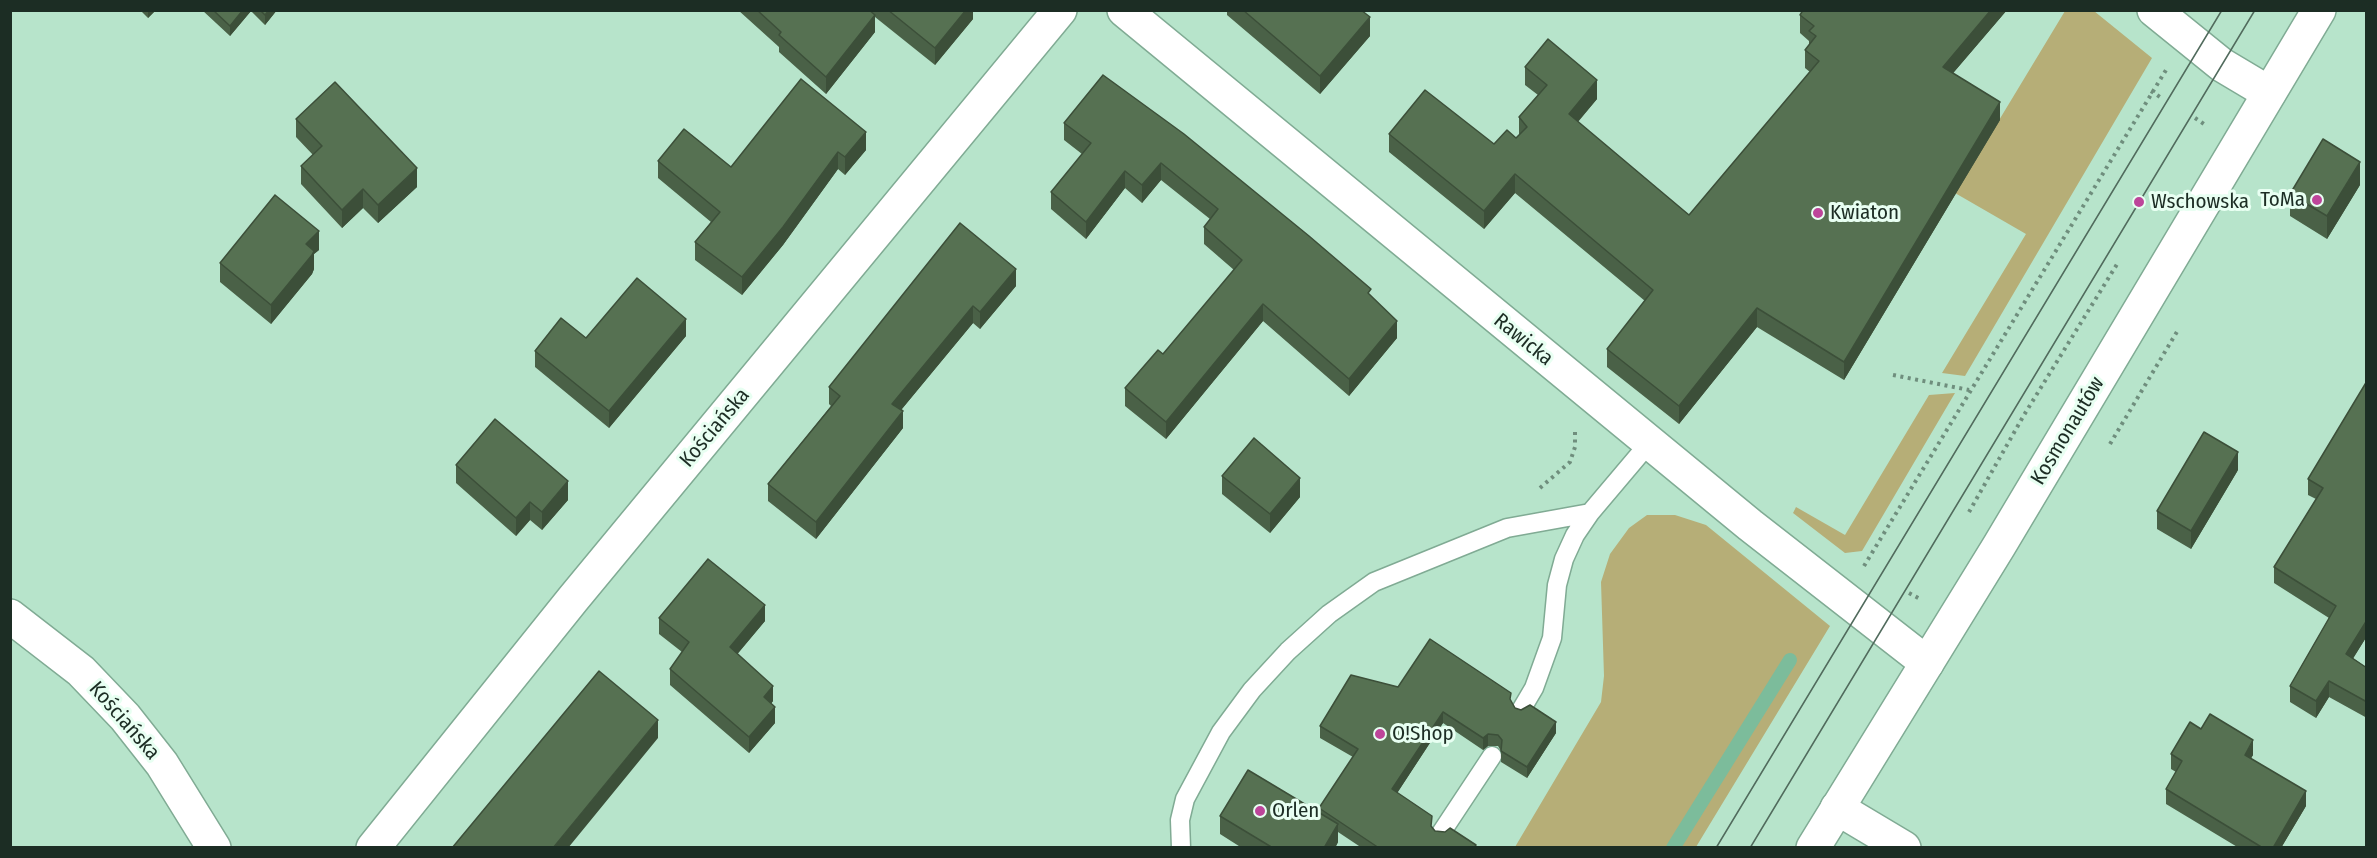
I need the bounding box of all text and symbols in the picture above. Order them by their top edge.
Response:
place label: ToMa [2260,187,2305,213]
place label: Wschowska [2151,189,2249,215]
marker: ToMa [2310,193,2324,207]
marker: Wschowska [2132,195,2146,209]
place label: Kwiaton [1830,200,1899,226]
marker: Kwiaton [1811,206,1825,220]
street label: Rawicka [1488,308,1558,372]
street label: Kosmonautów [2026,372,2110,490]
street label: Kościańska [675,383,755,473]
street label: Kościańska [83,677,165,765]
place label: O!Shop [1392,721,1454,747]
marker: O!Shop [1373,727,1387,741]
place label: Orlen [1272,798,1319,824]
marker: Orlen [1253,804,1267,818]

